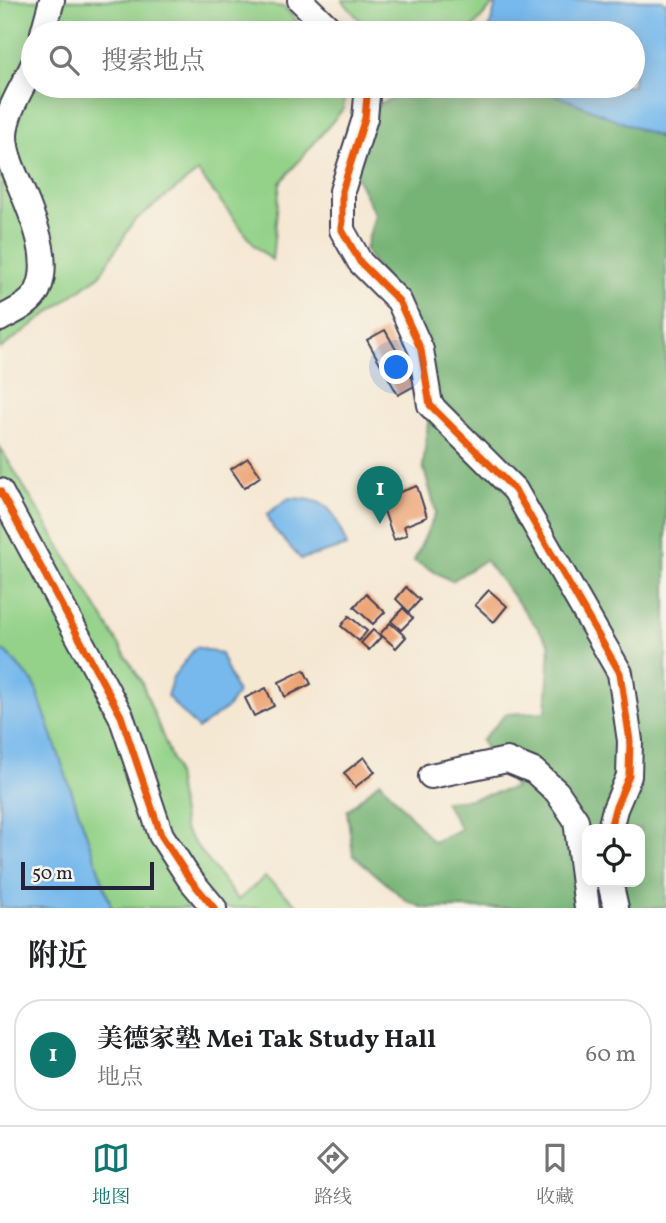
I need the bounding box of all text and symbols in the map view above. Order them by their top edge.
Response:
search box [21,21,645,98]
icon: search [45,41,83,79]
text: 搜索地点 [101,44,205,80]
your location [379,350,413,384]
pin: 1 [357,466,403,524]
map controls [582,824,645,887]
button: locate [582,824,645,887]
scale bar [21,859,154,891]
text: 50 m [32,861,73,887]
text: 附近 [28,936,88,978]
text: 美德家塾 Mei Tak Study Hall [97,1022,436,1058]
text: 1 [48,1039,58,1071]
text: 60 m [586,1039,636,1071]
text: 地点 [97,1062,143,1094]
tab: 地图 [92,1139,130,1211]
tab: 路线 [314,1139,352,1211]
tab: 收藏 [536,1139,574,1211]

